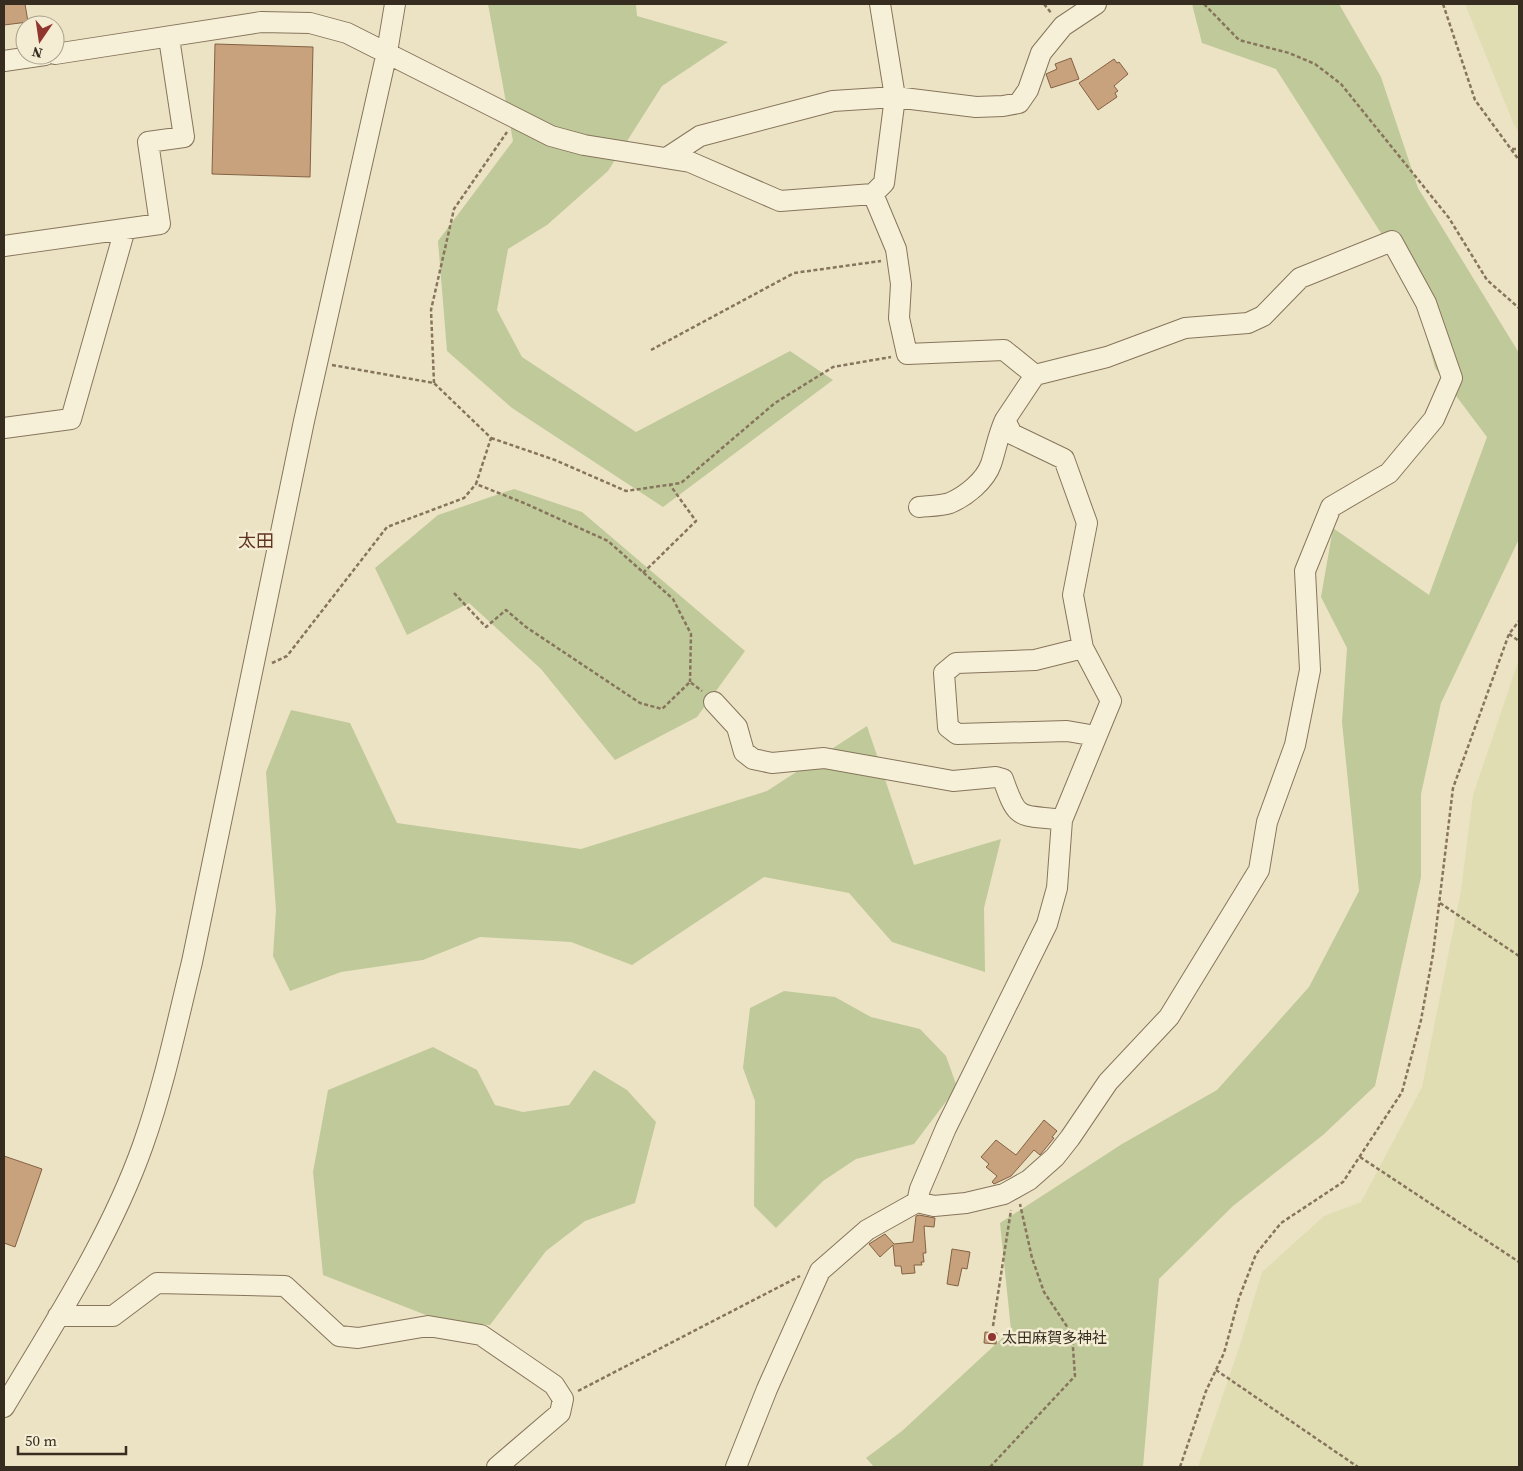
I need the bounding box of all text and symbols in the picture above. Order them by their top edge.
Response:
north arrow [15,15,65,65]
text: N [30,42,44,64]
district label: 太田 [238,528,274,553]
place label: 太田麻賀多神社 [1002,1327,1107,1348]
marker: 太田麻賀多神社 [986,1331,998,1343]
scale bar [18,1424,125,1456]
text: 50 m [25,1430,57,1451]

